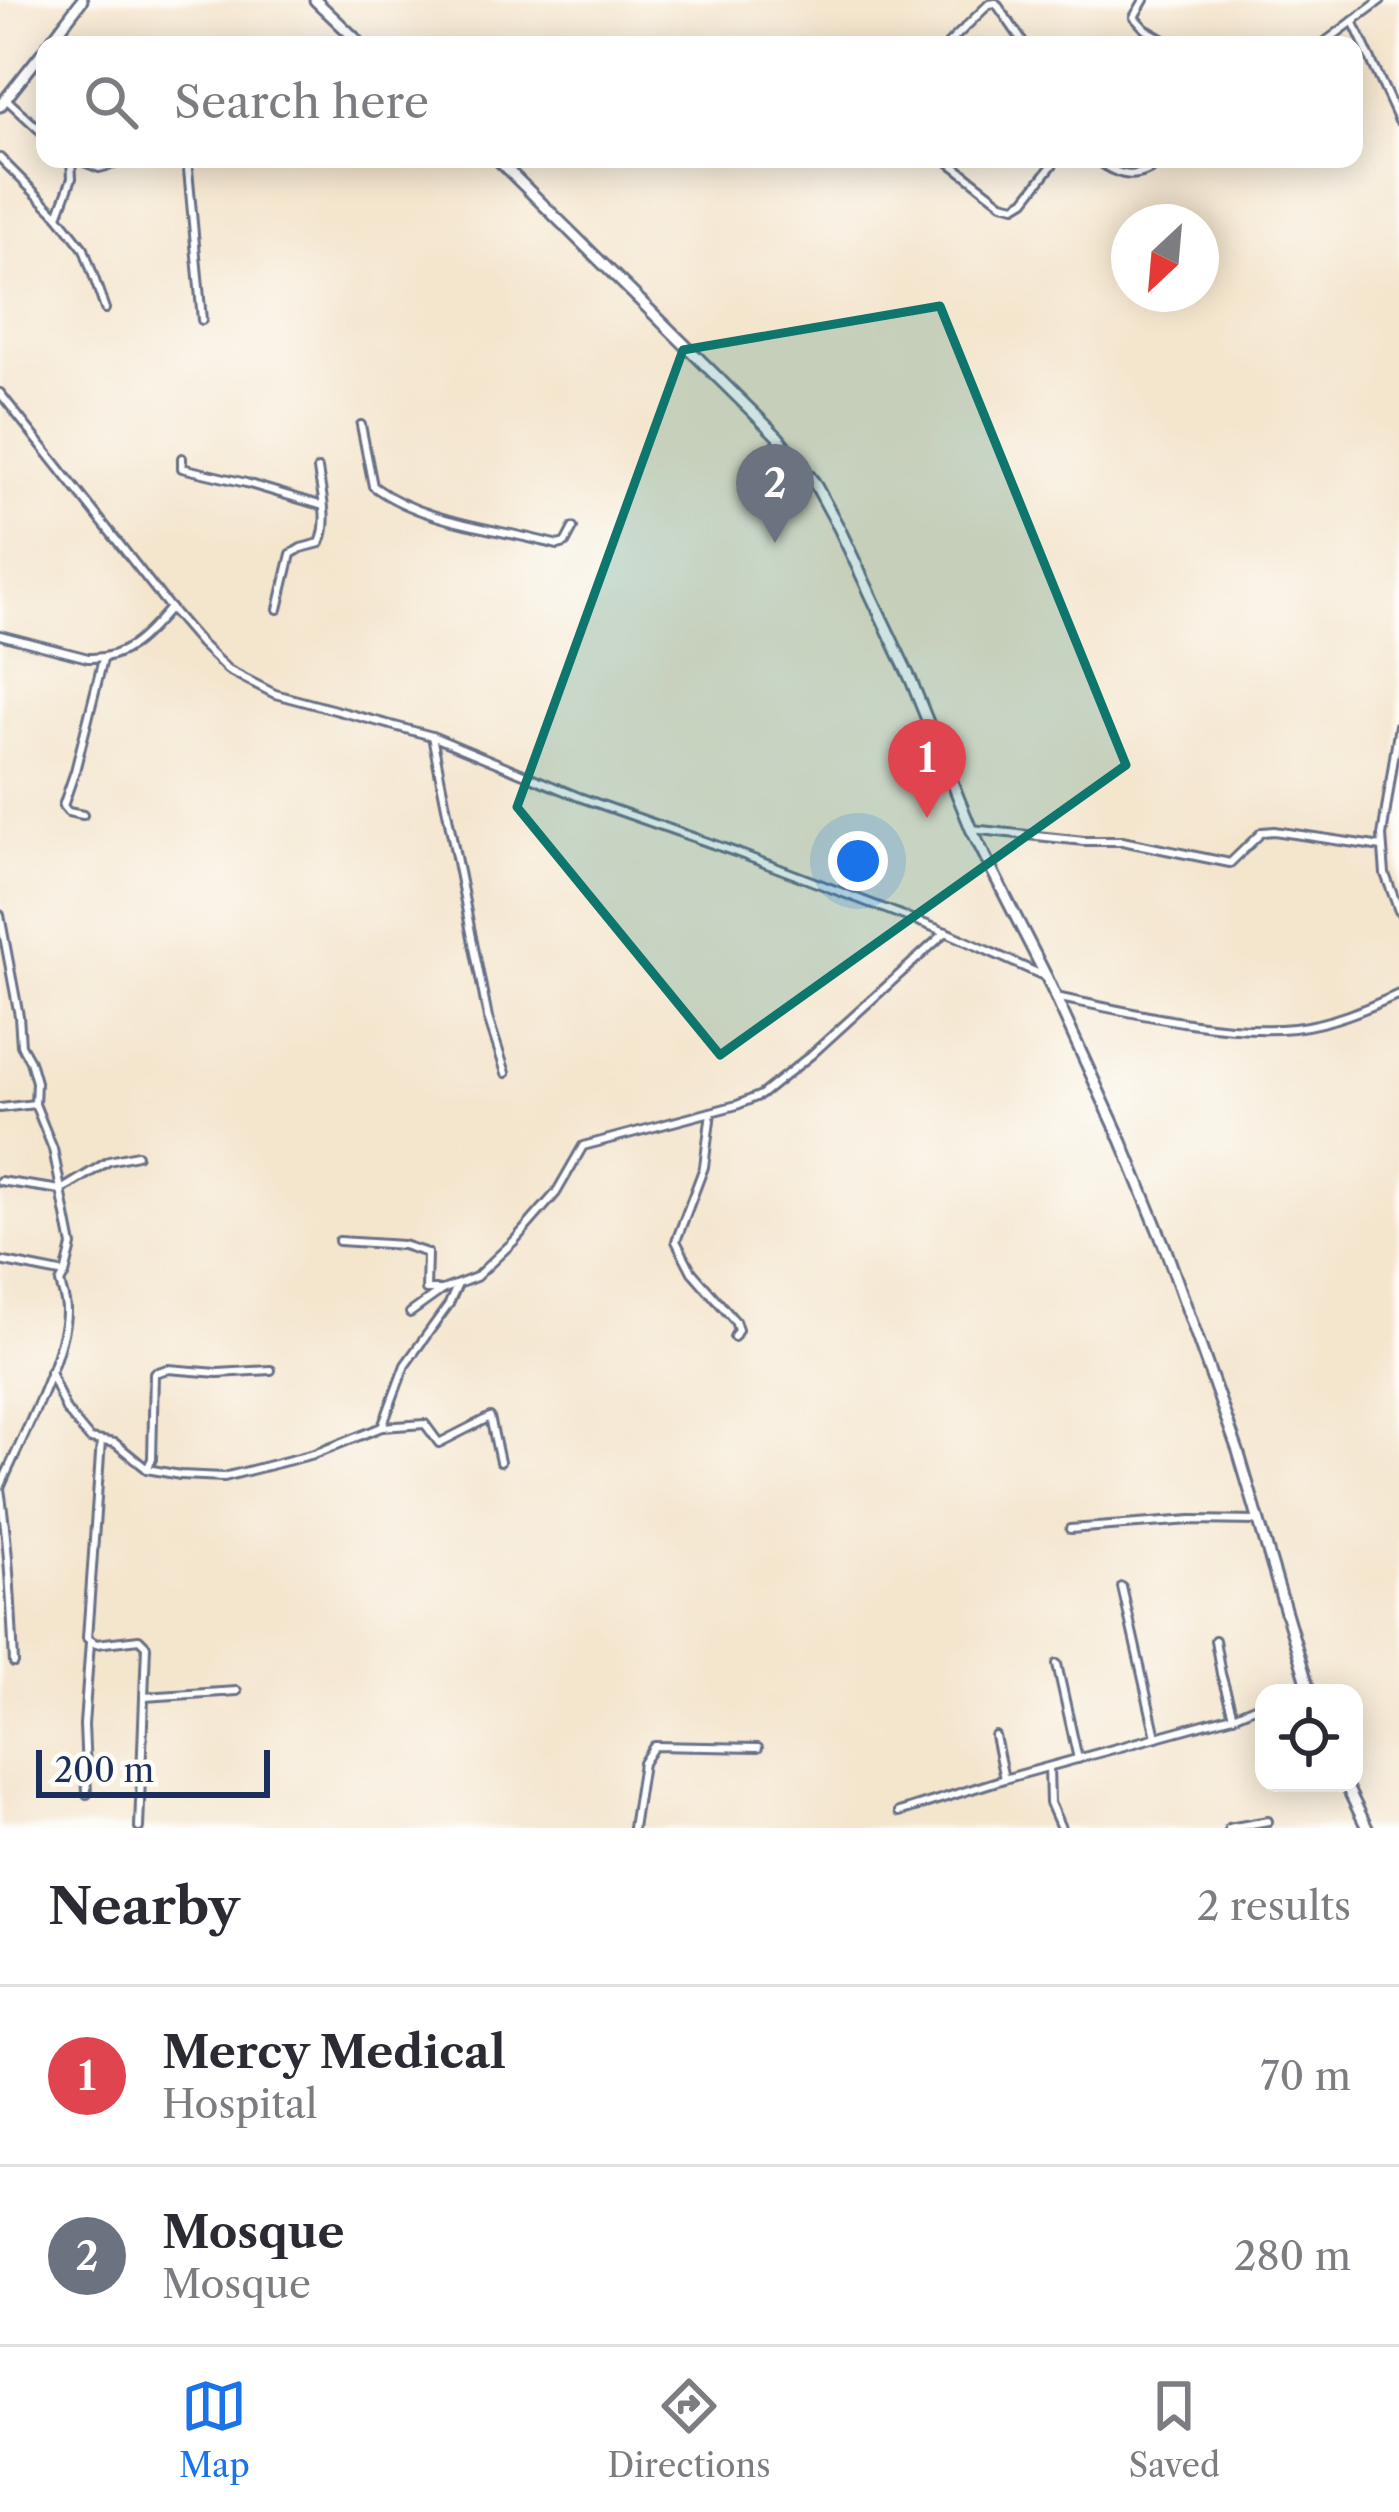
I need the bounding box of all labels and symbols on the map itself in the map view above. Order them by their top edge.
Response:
north arrow [1111,204,1219,312]
pin: 2 [736,444,814,543]
pin: 1 [888,719,966,818]
your location [828,831,888,891]
scale bar [36,1744,270,1797]

